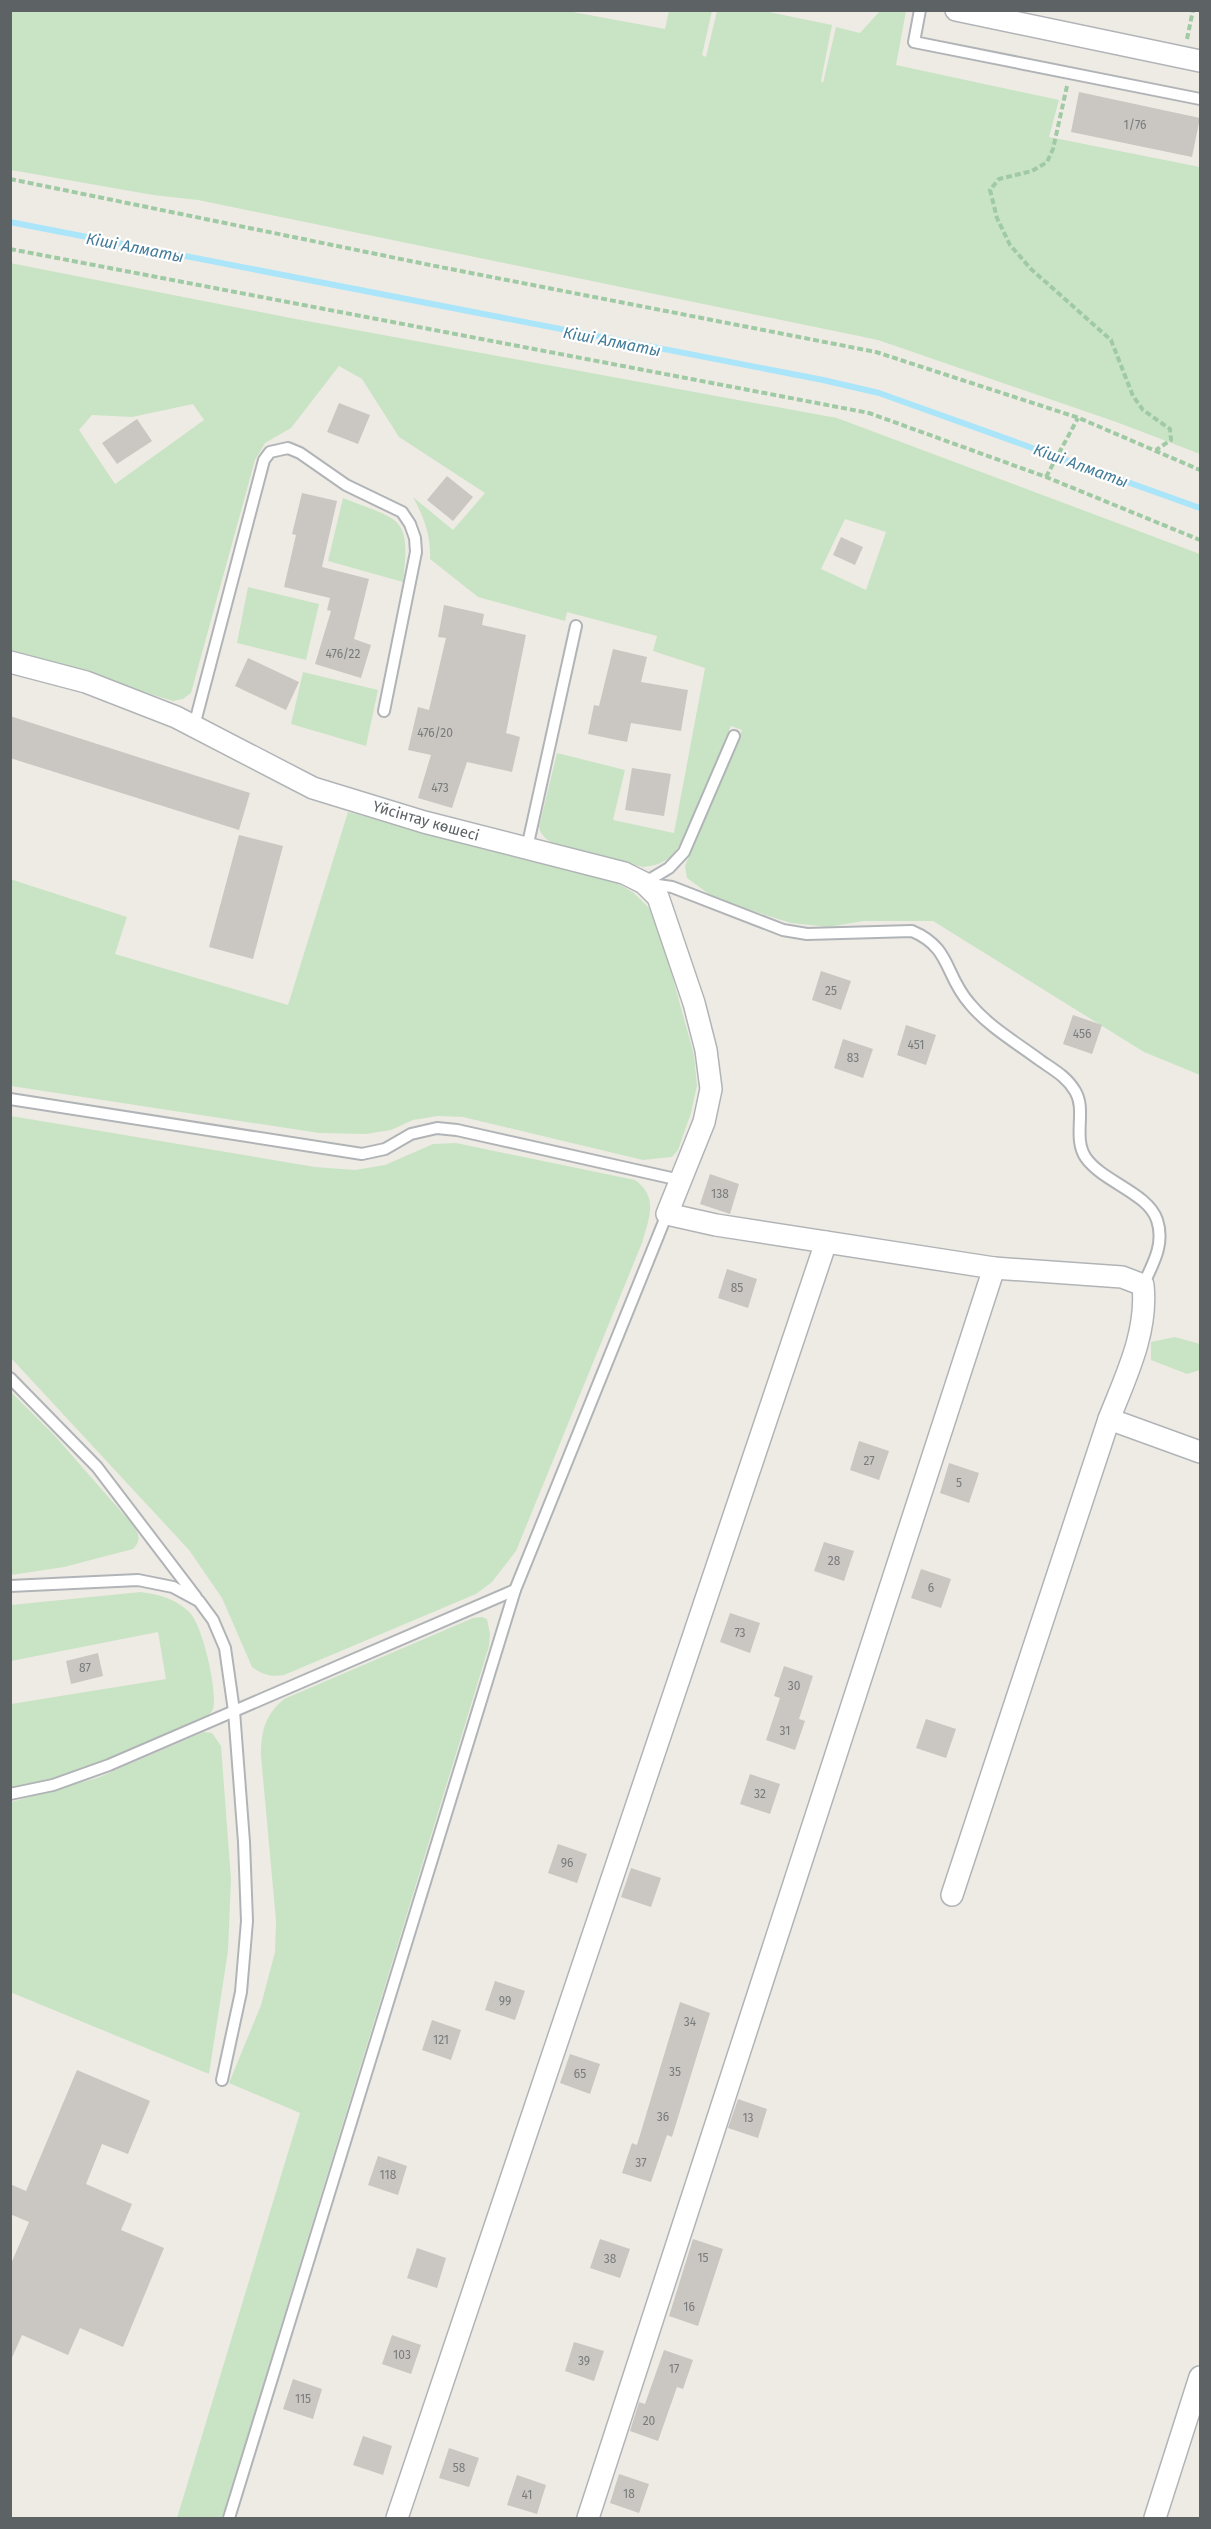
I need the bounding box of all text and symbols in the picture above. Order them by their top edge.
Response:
house number: 1/76 [1124,118,1146,132]
water label: Кіші Алматы [84,229,185,266]
water label: Кіші Алматы [561,323,662,360]
water label: Кіші Алматы [1031,440,1131,491]
house number: 476/22 [326,647,361,661]
house number: 476/20 [417,726,453,740]
house number: 473 [431,781,449,795]
street label: Үйсінтау көшесі [371,797,481,845]
house number: 25 [825,984,837,998]
house number: 456 [1073,1027,1091,1041]
house number: 451 [908,1038,924,1052]
house number: 83 [847,1051,859,1065]
house number: 138 [711,1187,729,1201]
house number: 85 [731,1281,743,1295]
house number: 27 [863,1454,875,1468]
house number: 5 [956,1476,962,1490]
house number: 28 [828,1554,841,1568]
house number: 6 [928,1581,934,1595]
house number: 73 [734,1626,746,1640]
house number: 87 [79,1661,91,1675]
house number: 30 [788,1679,801,1693]
house number: 31 [780,1724,790,1738]
house number: 32 [754,1787,766,1801]
house number: 96 [561,1856,573,1870]
house number: 99 [499,1994,511,2008]
house number: 34 [684,2015,697,2029]
house number: 121 [433,2033,449,2047]
house number: 35 [669,2065,681,2079]
house number: 65 [574,2067,586,2081]
house number: 36 [657,2110,669,2124]
house number: 13 [742,2111,754,2125]
house number: 37 [635,2156,647,2170]
house number: 118 [380,2168,397,2182]
house number: 15 [697,2251,709,2265]
house number: 38 [604,2252,617,2266]
house number: 16 [683,2300,695,2314]
house number: 103 [393,2348,411,2362]
house number: 39 [578,2354,590,2368]
house number: 17 [669,2362,679,2376]
house number: 115 [295,2392,311,2406]
house number: 20 [643,2414,656,2428]
house number: 58 [453,2461,466,2475]
house number: 18 [623,2487,635,2501]
house number: 41 [522,2488,532,2502]

